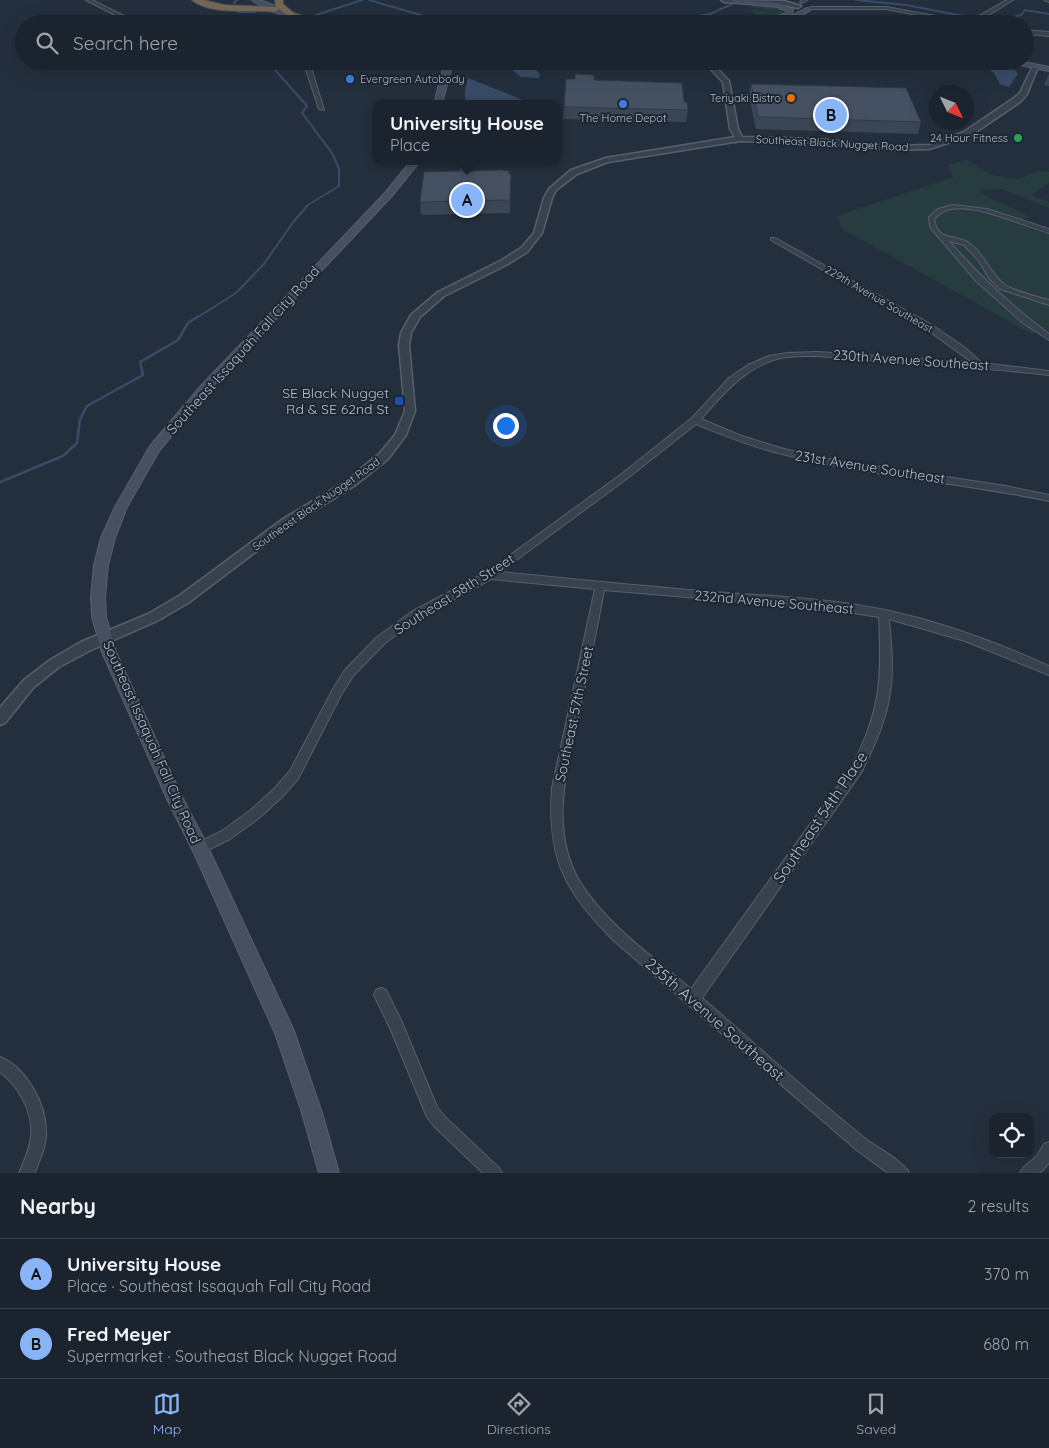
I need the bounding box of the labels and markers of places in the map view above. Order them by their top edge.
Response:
place label: Evergreen Autobody [360,72,465,86]
marker: Evergreen Autobody [344,73,356,85]
place label: Teriyaki Bistro [710,91,781,105]
marker: Teriyaki Bistro [785,92,797,104]
pin: B [815,96,847,134]
marker: The Home Depot [617,98,629,110]
place label: The Home Depot [579,111,667,125]
place label: 24 Hour Fitness [930,131,1008,145]
marker: 24 Hour Fitness [1012,132,1024,144]
pin: A [451,181,483,219]
place label: SE Black Nugget Rd & SE 62nd St [282,384,389,418]
marker: SE Black Nugget Rd & SE 62nd St [393,395,405,407]

